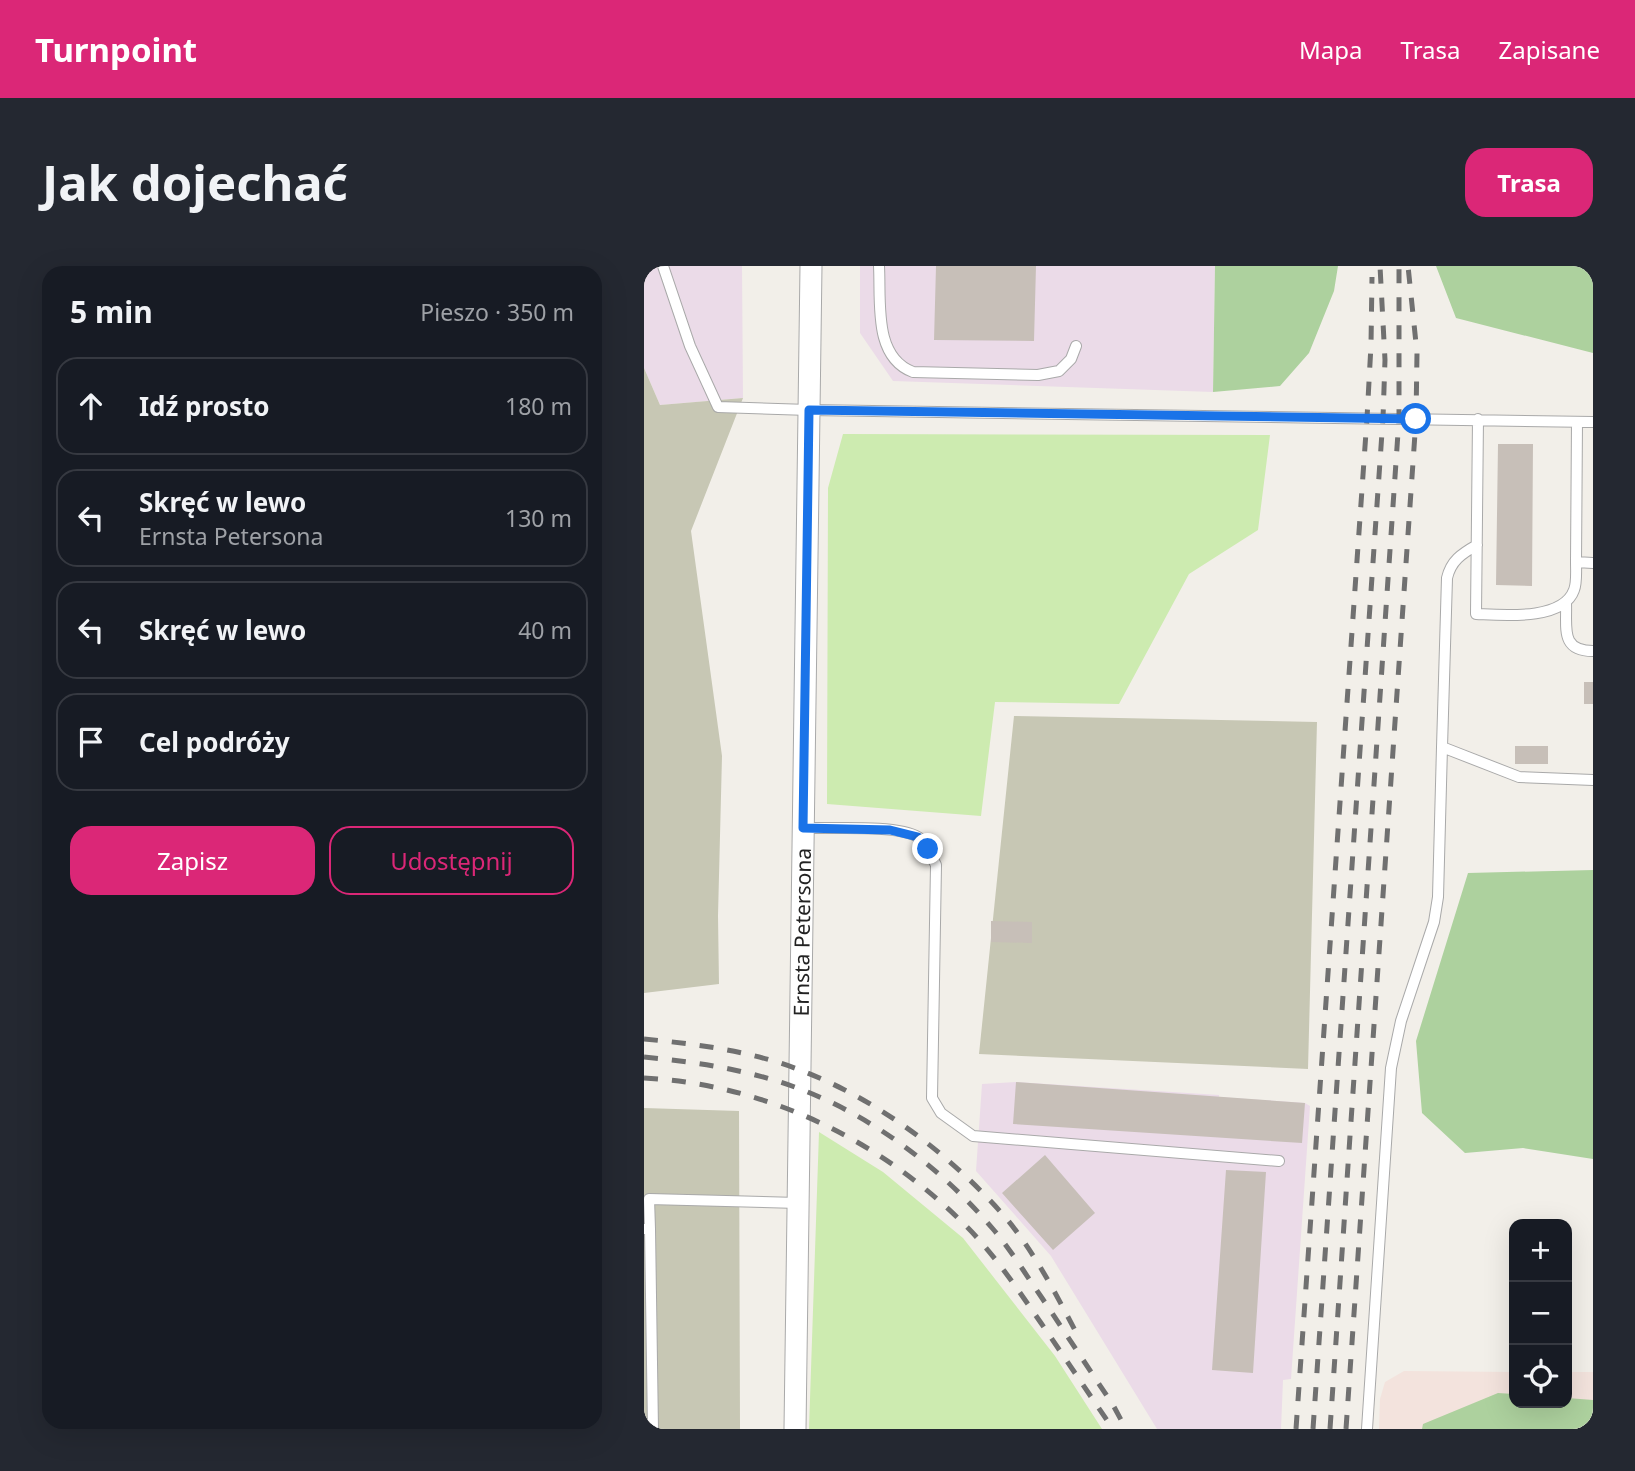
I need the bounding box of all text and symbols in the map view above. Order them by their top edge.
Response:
text: Turnpoint [35,27,197,72]
text: Mapa [1299,33,1363,66]
text: Trasa [1401,33,1461,66]
text: Zapisane [1499,33,1600,66]
button: Trasa [1465,148,1593,217]
text: Jak dojechać [42,149,348,215]
text: 5 min [70,291,153,332]
text: Pieszo · 350 m [420,296,574,328]
icon: ahead [72,387,110,425]
text: Idź prosto [139,388,270,424]
text: 180 m [505,390,572,422]
route start [1400,403,1431,434]
text: Skręć w lewo [139,484,306,520]
icon: left [72,499,110,537]
text: 130 m [505,502,572,534]
text: Ernsta Petersona [139,520,323,552]
icon: left [72,611,110,649]
text: Skręć w lewo [139,612,306,648]
text: 40 m [518,614,572,646]
icon: arrive [72,723,110,761]
text: Cel podróży [139,724,290,760]
button: Zapisz [70,826,315,895]
button: Udostępnij [329,826,574,895]
route end [912,833,943,864]
street label: Ernsta Petersona [787,848,817,1016]
map controls [1509,1219,1572,1408]
button: + [1509,1219,1572,1282]
button: − [1509,1282,1572,1345]
button: locate [1509,1345,1572,1408]

